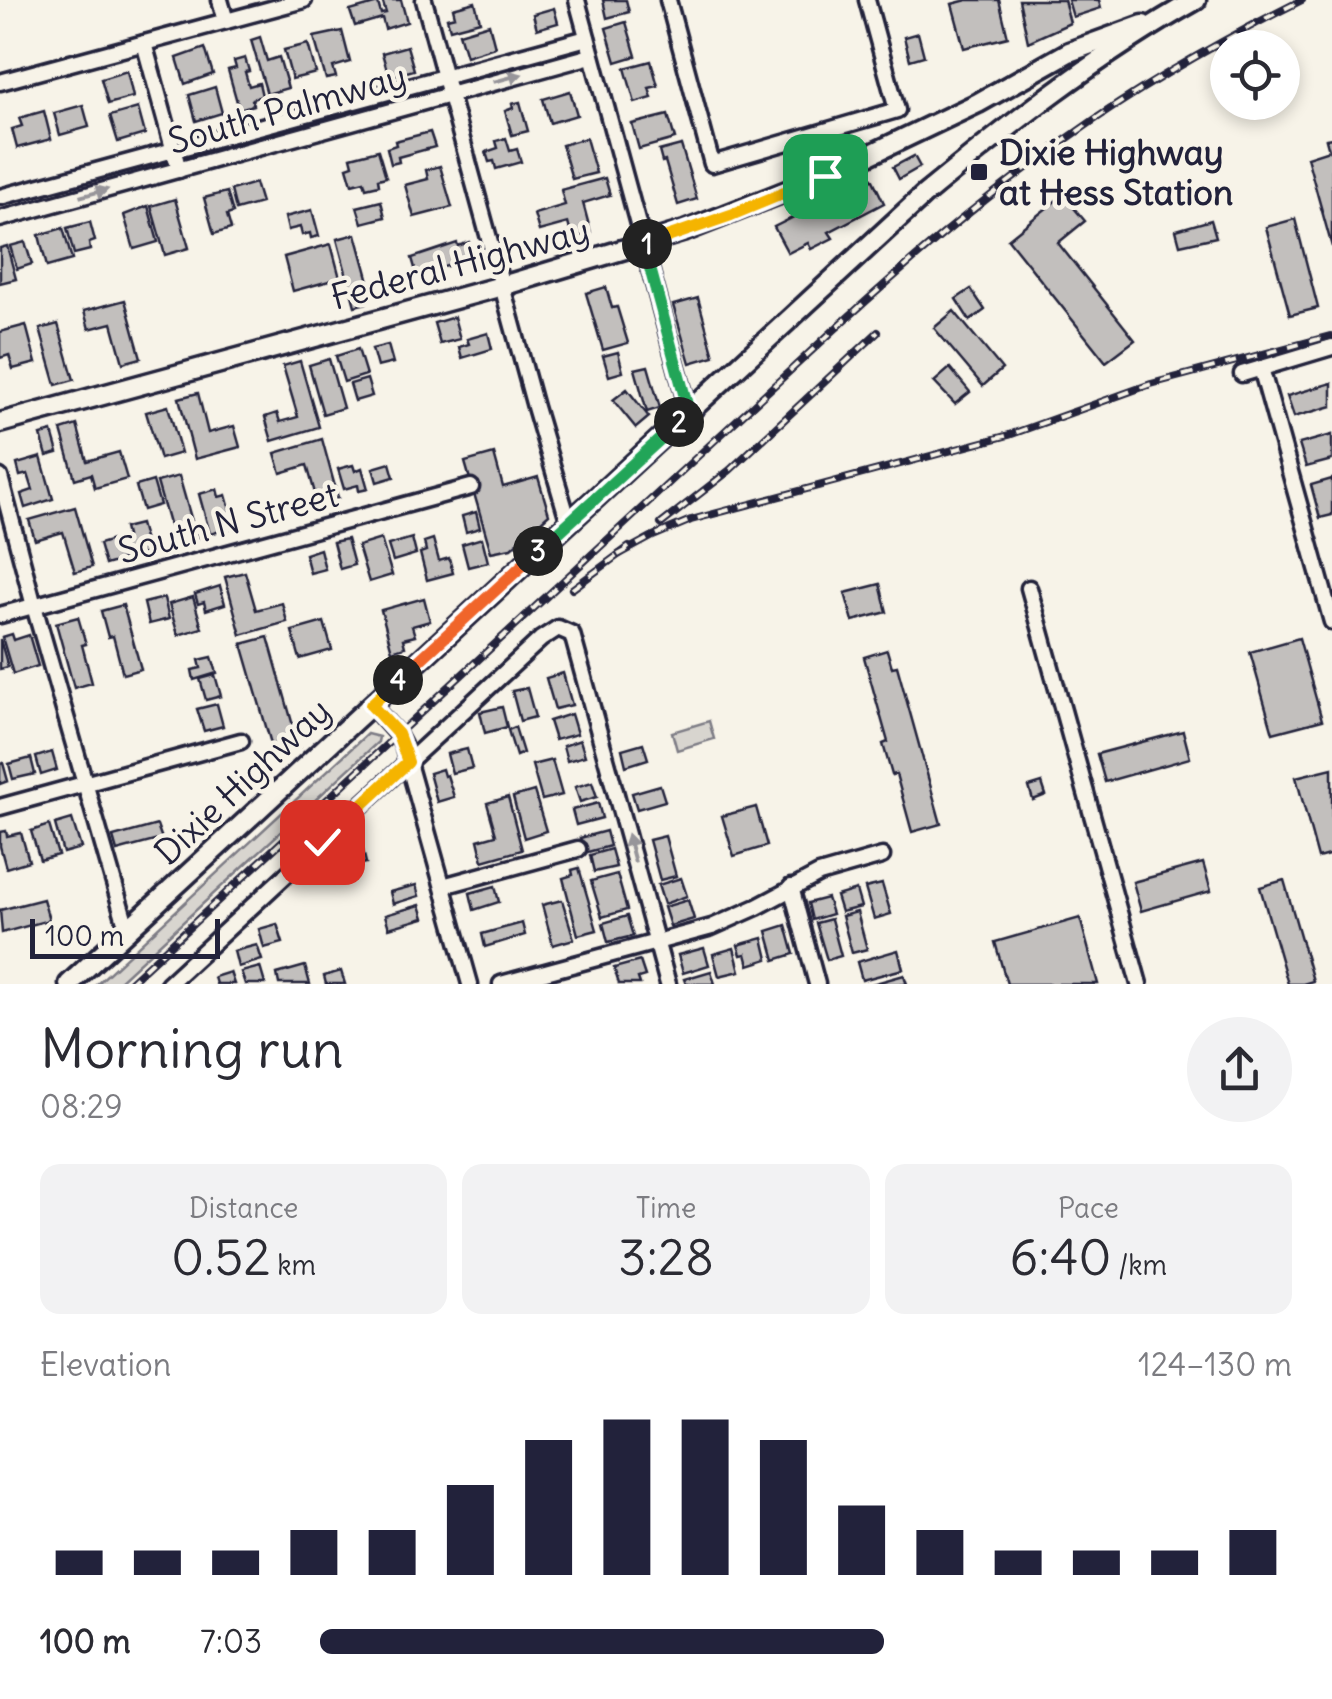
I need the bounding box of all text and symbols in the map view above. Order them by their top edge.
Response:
map controls [1210,30,1300,120]
button: locate [1210,30,1300,120]
street label: South Palmway [163,53,411,163]
one-way arrow [493,70,524,85]
place label: Dixie Highway at Hess Station [999,130,1233,214]
pin [783,134,868,219]
icon: arrive [798,149,853,204]
marker: Dixie Highway at Hess Station [968,161,990,183]
one-way arrow [79,185,110,201]
street label: Federal Highway [326,207,594,319]
pin: 1 [622,219,672,269]
text: 1 [641,226,653,262]
pin: 2 [654,397,704,447]
text: 2 [671,404,687,440]
street label: South N Street [113,471,343,572]
pin: 3 [513,526,563,576]
text: 3 [530,533,546,569]
pin: 4 [373,655,423,705]
text: 4 [390,662,406,698]
street label: Dixie Highway [145,688,339,874]
pin [280,800,365,885]
icon: check [295,815,350,870]
one-way arrow [623,832,638,863]
scale bar [30,914,220,958]
text: 100 m [45,918,124,954]
text: Morning run [40,1014,344,1083]
button: share [1187,1017,1292,1122]
text: 08:29 [40,1086,123,1127]
text: Distance [189,1190,298,1226]
text: Time [636,1190,696,1226]
text: Pace [1058,1190,1119,1226]
text: 0.52 [171,1226,271,1289]
text: 3:28 [618,1226,714,1289]
text: 6:40 [1010,1226,1111,1289]
text: km [271,1247,316,1283]
text: /km [1111,1247,1167,1283]
text: Elevation [40,1344,171,1385]
text: 124–130 m [1138,1344,1292,1385]
text: 100 m [40,1621,131,1662]
text: 7:03 [200,1621,262,1662]

